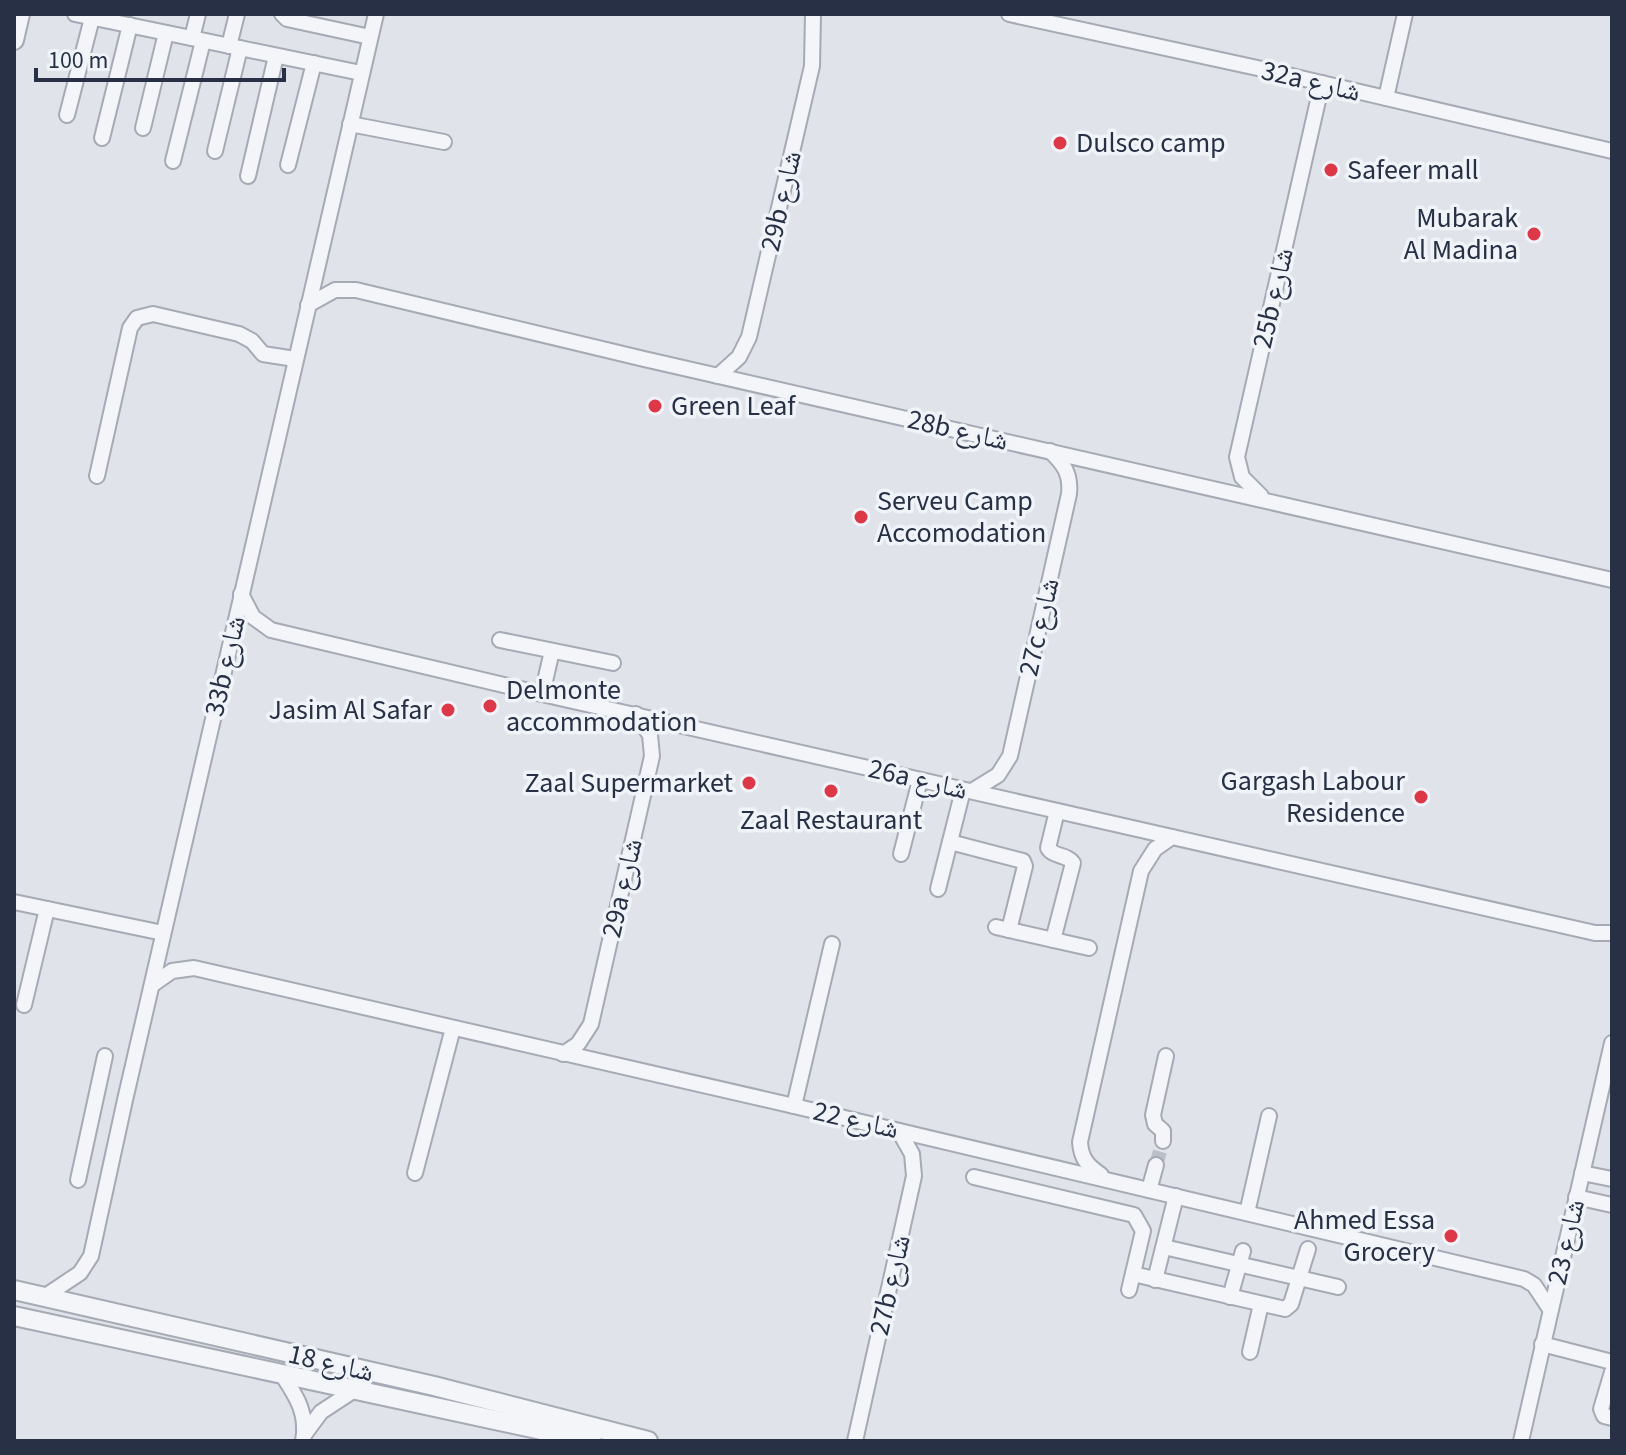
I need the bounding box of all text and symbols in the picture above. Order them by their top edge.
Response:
scale bar [36,32,284,82]
text: 100 m [48,43,108,78]
street label: 32a شارع [1257,50,1365,112]
place label: Dulsco camp [1076,123,1226,163]
marker: Dulsco camp [1051,134,1069,152]
street label: 29b شارع [750,147,812,255]
place label: Safeer mall [1347,150,1479,190]
marker: Safeer mall [1322,161,1340,179]
place label: Mubarak Al Madina [1404,198,1518,270]
marker: Mubarak Al Madina [1525,225,1543,243]
street label: 25b شارع [1242,244,1304,352]
place label: Green Leaf [671,386,796,426]
marker: Green Leaf [646,397,664,415]
street label: 28b شارع [904,399,1012,461]
place label: Serveu Camp Accomodation [877,481,1046,553]
marker: Serveu Camp Accomodation [852,508,870,526]
street label: 27c شارع [1008,574,1070,680]
street label: 33b شارع [194,612,256,720]
place label: Delmonte accommodation [506,670,697,742]
place label: Jasim Al Safar [269,690,432,730]
marker: Delmonte accommodation [481,697,499,715]
marker: Jasim Al Safar [439,701,457,719]
street label: 26a شارع [864,748,972,810]
place label: Gargash Labour Residence [1221,761,1405,833]
place label: Zaal Supermarket [525,763,734,803]
marker: Zaal Supermarket [740,774,758,792]
marker: Zaal Restaurant [822,782,840,800]
marker: Gargash Labour Residence [1412,788,1430,806]
place label: Zaal Restaurant [740,800,923,840]
street label: 29a شارع [591,834,653,942]
street label: شارع 22 [809,1091,903,1149]
street label: شارع 23 [1537,1195,1595,1289]
place label: Ahmed Essa Grocery [1294,1200,1435,1272]
marker: Ahmed Essa Grocery [1442,1227,1460,1245]
street label: 27b شارع [859,1231,921,1339]
street label: شارع 18 [284,1334,378,1392]

